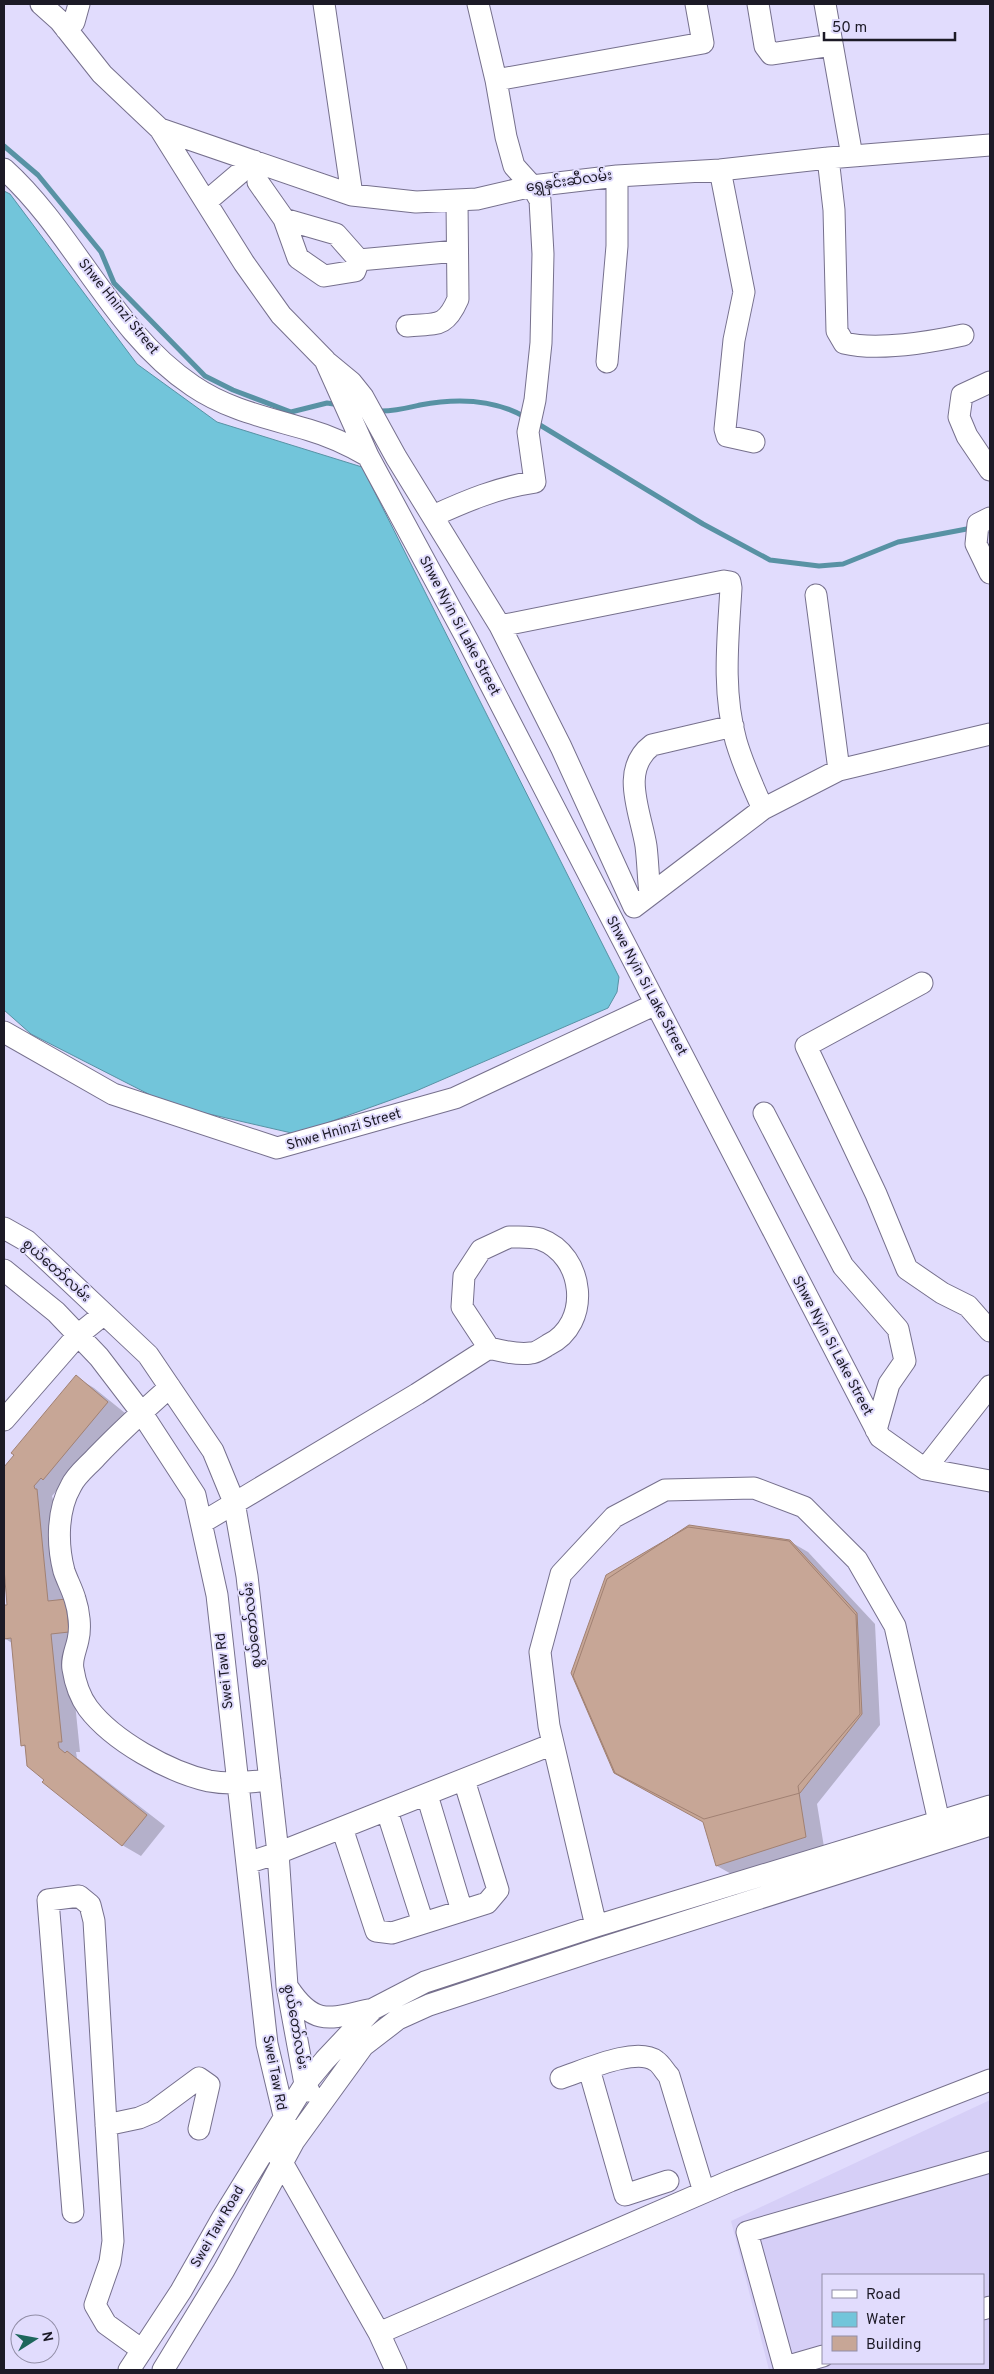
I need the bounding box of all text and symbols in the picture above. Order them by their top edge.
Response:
scale bar [824,10,955,42]
text: 50 m [832,19,867,38]
street label: ရွှေနှင်းဆီလမ်း [524,165,613,198]
street label: Shwe Hninzi Street [74,256,162,358]
street label: Shwe Nyin Si Lake Street [415,553,503,699]
street label: Shwe Nyin Si Lake Street [602,913,690,1059]
street label: Shwe Hninzi Street [285,1106,403,1154]
street label: စွယ်တော်လမ်း [18,1234,96,1307]
street label: Shwe Nyin Si Lake Street [788,1273,876,1419]
street label: စွယ်တော်လမ်း [237,1581,267,1669]
street label: Swei Taw Rd [213,1632,237,1710]
street label: စွယ်တော်လမ်း [278,1983,314,2071]
street label: Swei Taw Rd [258,2034,290,2112]
street label: Swei Taw Road [188,2183,248,2271]
legend [822,2274,984,2364]
text: Road [866,2286,901,2305]
text: Water [866,2311,906,2330]
north arrow [10,2314,60,2364]
text: N [37,2330,56,2343]
text: Building [866,2336,921,2355]

